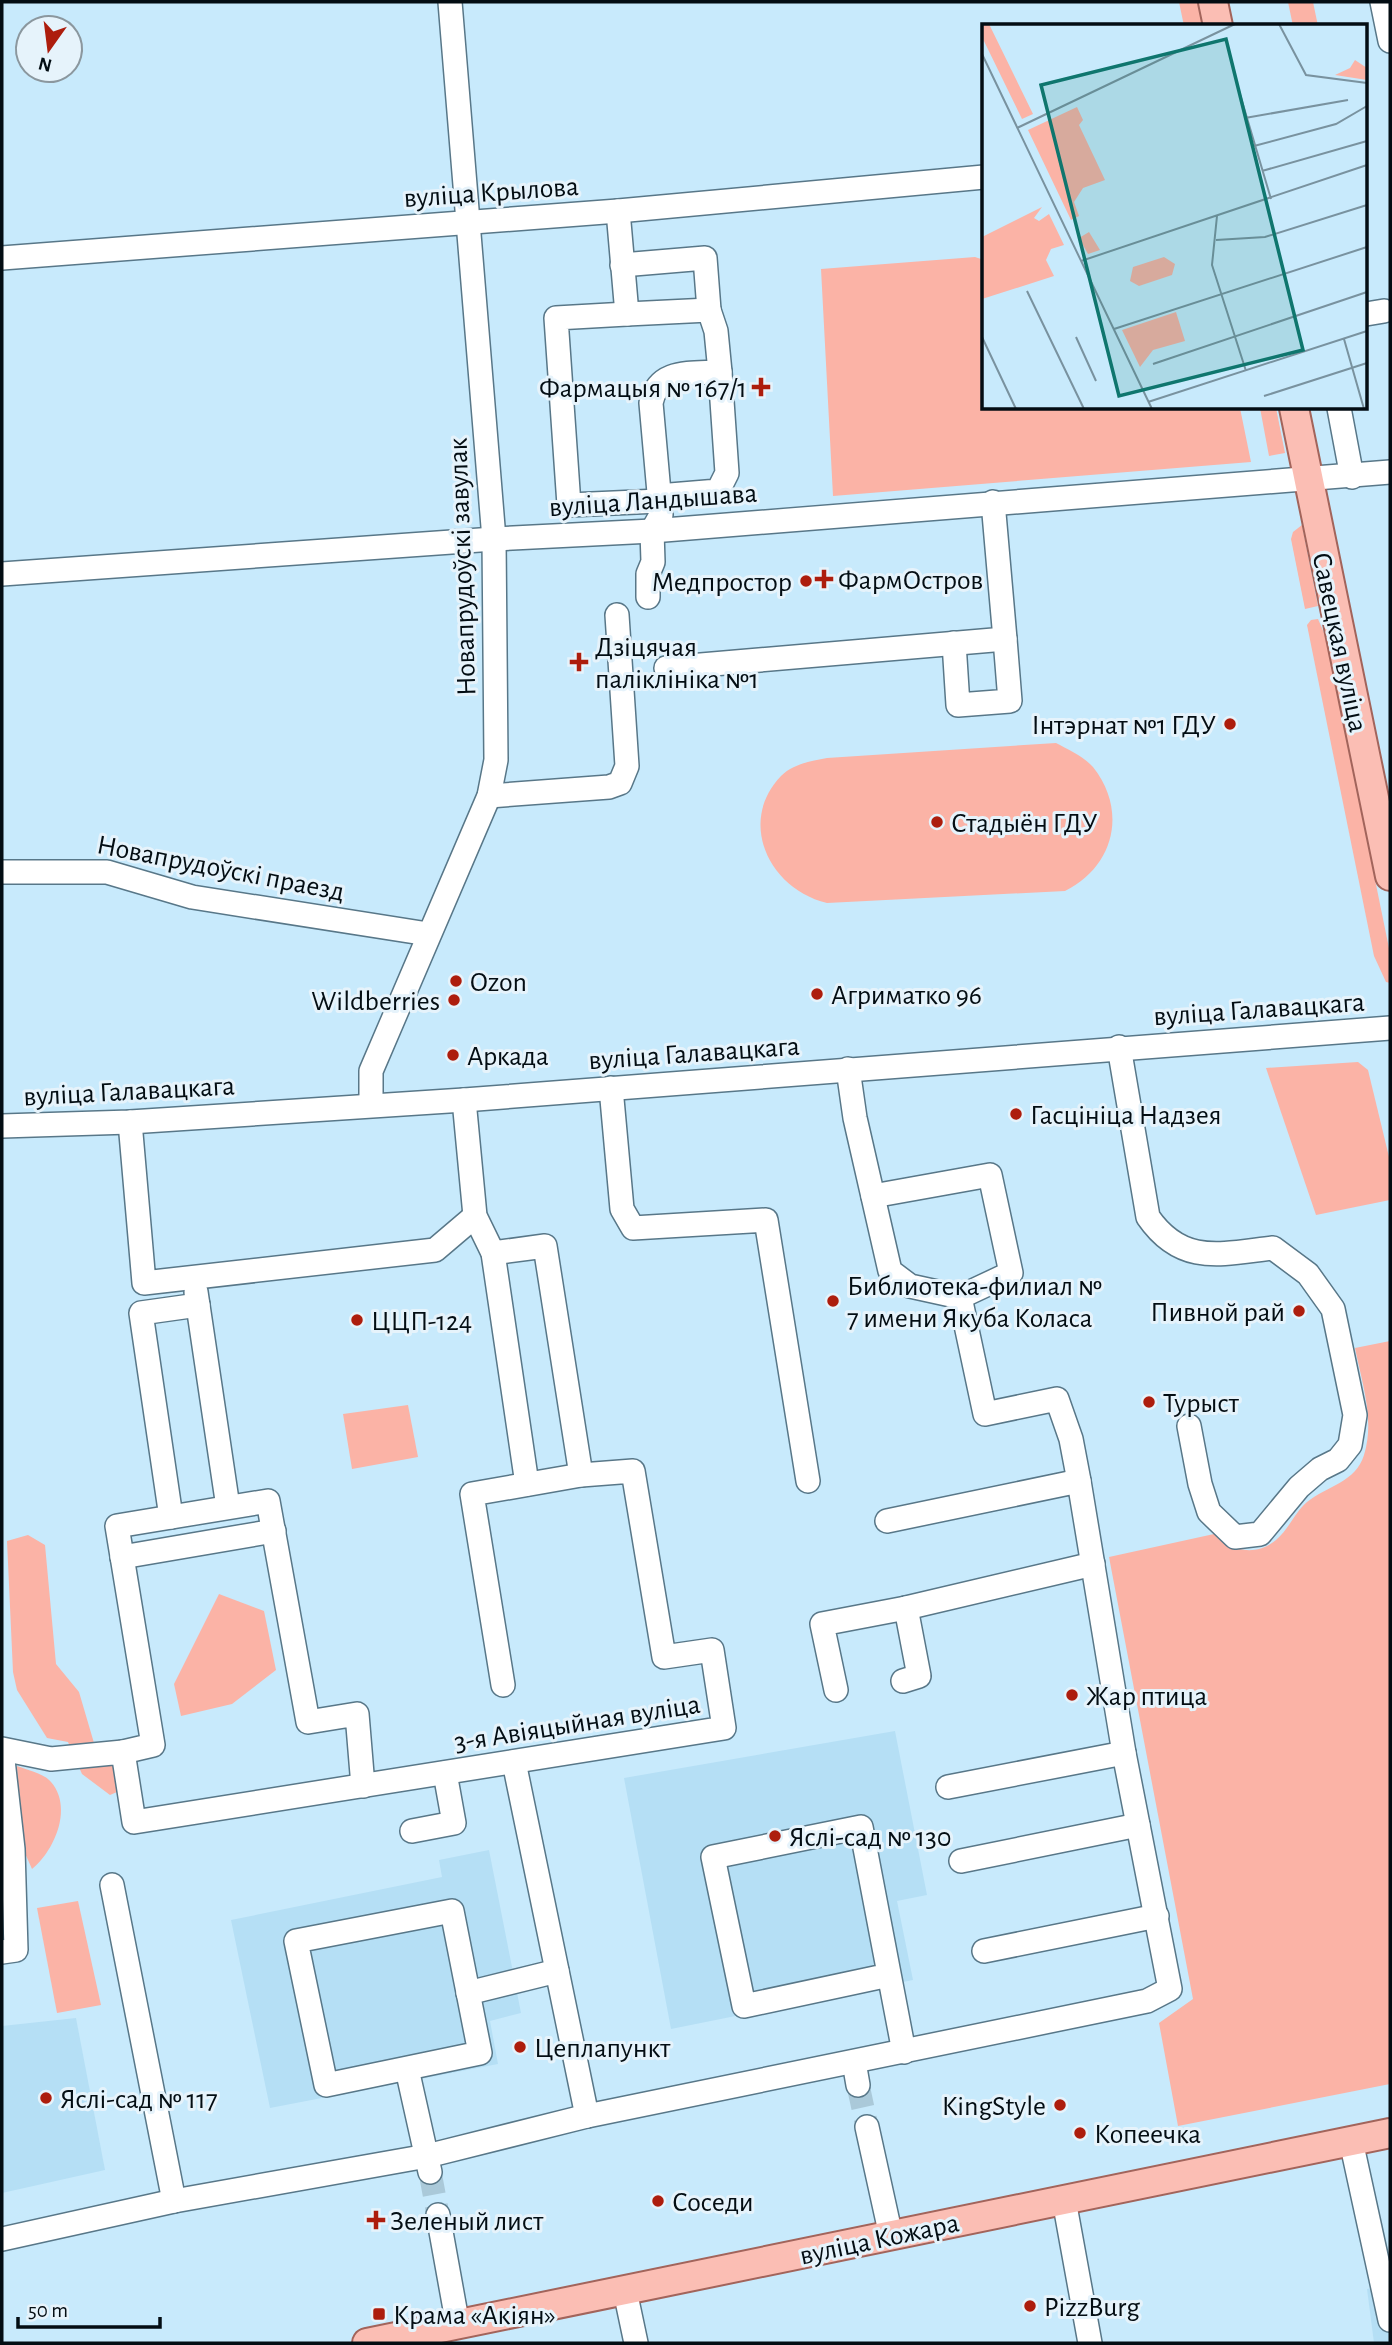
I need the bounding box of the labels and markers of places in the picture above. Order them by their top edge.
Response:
place label: Фармацыя № 167/1 [539,375,747,403]
marker: Фармацыя № 167/1 [753,379,769,395]
place label: ФармОстров [838,567,983,595]
place label: Медпростор [652,569,792,597]
marker: ФармОстров [816,571,832,587]
marker: Медпростор [798,573,814,589]
place label: Дзіцячая паліклініка №1 [595,634,759,694]
marker: Дзіцячая паліклініка №1 [569,652,589,672]
place label: Інтэрнат №1 ГДУ [1031,712,1216,740]
marker: Інтэрнат №1 ГДУ [1222,716,1238,732]
place label: Стадыён ГДУ [951,810,1098,838]
marker: Стадыён ГДУ [929,814,945,830]
place label: Ozon [470,969,527,997]
marker: Ozon [448,973,464,989]
place label: Агриматко 96 [831,982,982,1010]
marker: Агриматко 96 [809,986,825,1002]
place label: Wildberries [311,988,440,1016]
marker: Wildberries [446,992,462,1008]
place label: Аркада [467,1043,549,1071]
marker: Аркада [445,1047,461,1063]
place label: Гасцініца Надзея [1030,1102,1222,1130]
marker: Гасцініца Надзея [1008,1106,1024,1122]
place label: Библиотека-филиал № 7 имени Якуба Коласа [847,1273,1102,1333]
marker: Библиотека-филиал № 7 имени Якуба Коласа [825,1293,841,1309]
place label: Пивной рай [1150,1299,1285,1327]
marker: Пивной рай [1291,1303,1307,1319]
place label: ЦЦП-124 [371,1308,472,1336]
marker: ЦЦП-124 [349,1312,365,1328]
place label: Турыст [1163,1390,1240,1418]
marker: Турыст [1141,1394,1157,1410]
place label: Жар птица [1086,1683,1208,1711]
marker: Жар птица [1064,1687,1080,1703]
place label: Яслі-сад № 130 [789,1824,952,1852]
marker: Яслі-сад № 130 [767,1828,783,1844]
place label: Цеплапункт [534,2035,671,2063]
marker: Цеплапункт [512,2039,528,2055]
place label: Яслі-сад № 117 [60,2086,218,2114]
marker: Яслі-сад № 117 [38,2090,54,2106]
place label: KingStyle [942,2093,1046,2121]
marker: KingStyle [1052,2097,1068,2113]
place label: Копеечка [1094,2121,1201,2149]
marker: Копеечка [1072,2125,1088,2141]
place label: Соседи [672,2189,754,2217]
marker: Соседи [650,2193,666,2209]
place label: Зеленый лист [390,2208,544,2236]
marker: Зеленый лист [368,2212,384,2228]
place label: PizzBurg [1044,2294,1140,2322]
marker: PizzBurg [1022,2298,1038,2314]
place label: Крама «Акіян» [393,2302,556,2330]
marker: Крама «Акіян» [371,2306,387,2322]

